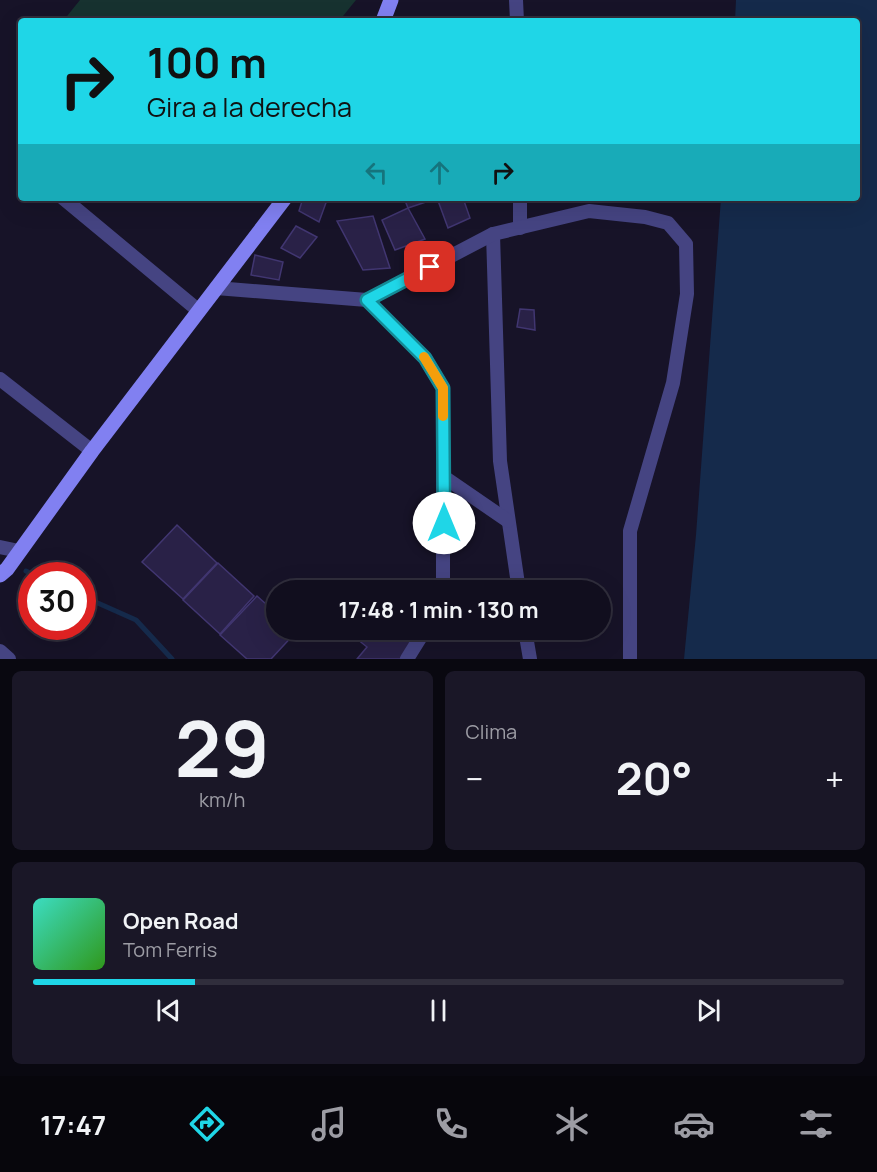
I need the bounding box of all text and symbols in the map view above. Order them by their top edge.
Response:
text: 100 m [147,33,267,91]
icon: right [48,42,126,120]
text: Gira a la derecha [147,88,352,125]
icon: left [360,156,393,189]
icon: ahead [423,156,456,189]
icon: right [486,156,519,189]
pin [404,241,455,292]
icon: arrive [413,250,446,283]
position arrow [412,491,476,555]
speed limit sign: 30 [18,562,96,640]
text: 17:48 · 1 min · 130 m [339,595,538,625]
text: 29 [175,694,270,800]
text: Clima [466,718,517,745]
text: 20° [616,747,692,809]
text: − [466,756,483,801]
text: + [825,756,844,801]
text: km/h [199,786,246,813]
text: Open Road [123,906,238,936]
text: Tom Ferris [123,936,217,963]
icon: previous [152,994,185,1027]
icon: pause [422,994,455,1027]
icon: next [692,994,725,1027]
icon: directions [186,1103,228,1145]
icon: music [308,1103,350,1145]
icon: phone [430,1103,472,1145]
icon: climate [551,1103,593,1145]
icon: car [673,1103,715,1145]
icon: filters [795,1103,837,1145]
text: 17:47 [40,1106,106,1143]

